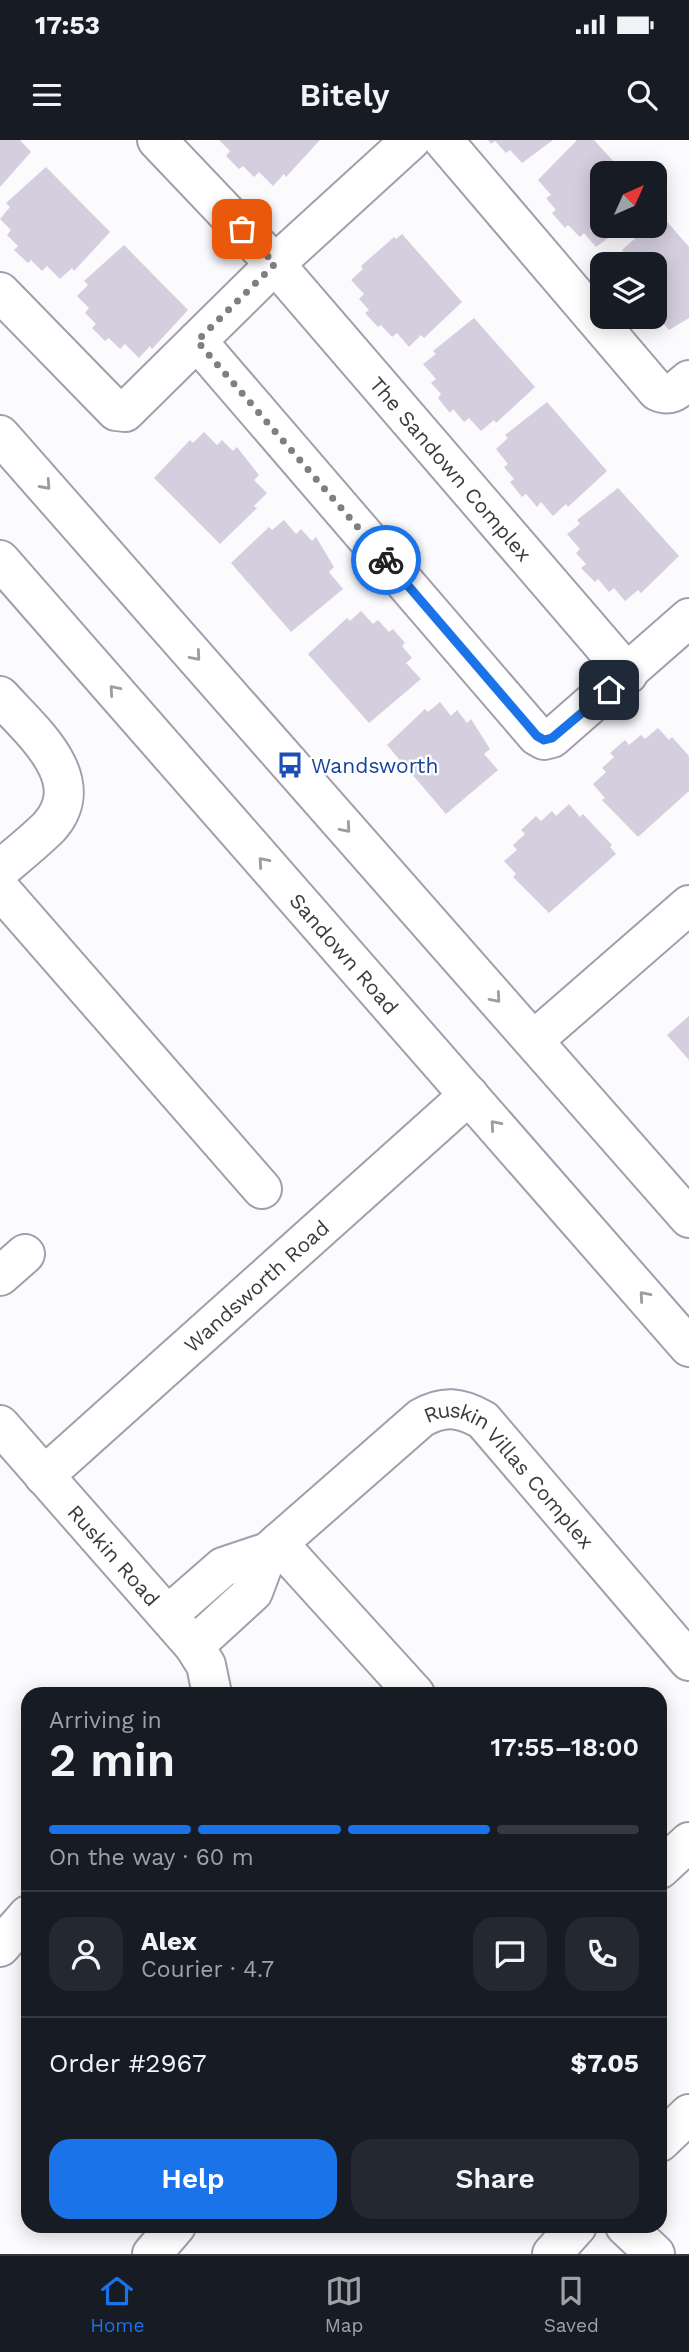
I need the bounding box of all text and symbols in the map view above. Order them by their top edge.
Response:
text: 17:53 [35,10,100,40]
icon: menu [28,76,66,114]
text: Bitely [300,76,389,114]
icon: search [623,76,661,114]
north arrow [590,161,667,238]
map controls [590,161,667,329]
pin [212,199,272,259]
icon: bag [223,210,261,248]
button: layers [590,252,667,329]
street label: The Sandown Complex [365,371,537,566]
one-way arrow [38,477,50,490]
courier [351,525,421,595]
icon: bike [367,541,405,579]
one-way arrow [188,648,200,661]
pin [579,660,639,720]
icon: home [590,671,628,709]
one-way arrow [110,685,122,698]
bus stop icon: Wandsworth [275,750,305,780]
place label: Wandsworth [311,753,438,778]
one-way arrow [338,819,350,832]
one-way arrow [259,857,271,870]
street label: Sandown Road [285,888,404,1019]
one-way arrow [488,990,500,1003]
one-way arrow [491,1120,503,1133]
street label: Wandsworth Road [179,1214,334,1357]
one-way arrow [640,1291,652,1304]
street label: Ruskin Villas Complex [420,1396,600,1553]
street label: Ruskin Road [63,1499,165,1611]
text: Arriving in [49,1707,162,1734]
text: 17:55–18:00 [491,1732,639,1762]
text: 2 min [49,1733,175,1787]
text: On the way · 60 m [49,1844,254,1871]
button: person [49,1917,123,1991]
button: chat [473,1917,547,1991]
button: phone [565,1917,639,1991]
text: Alex [141,1926,197,1956]
text: Courier · 4.7 [141,1956,274,1983]
text: Order #2967 [49,2048,207,2078]
text: $7.05 [571,2048,639,2078]
button: Help [49,2139,337,2219]
button: Share [351,2139,639,2219]
tab: Home [90,2272,144,2337]
tab: Map [325,2272,363,2337]
tab: Saved [544,2272,599,2337]

